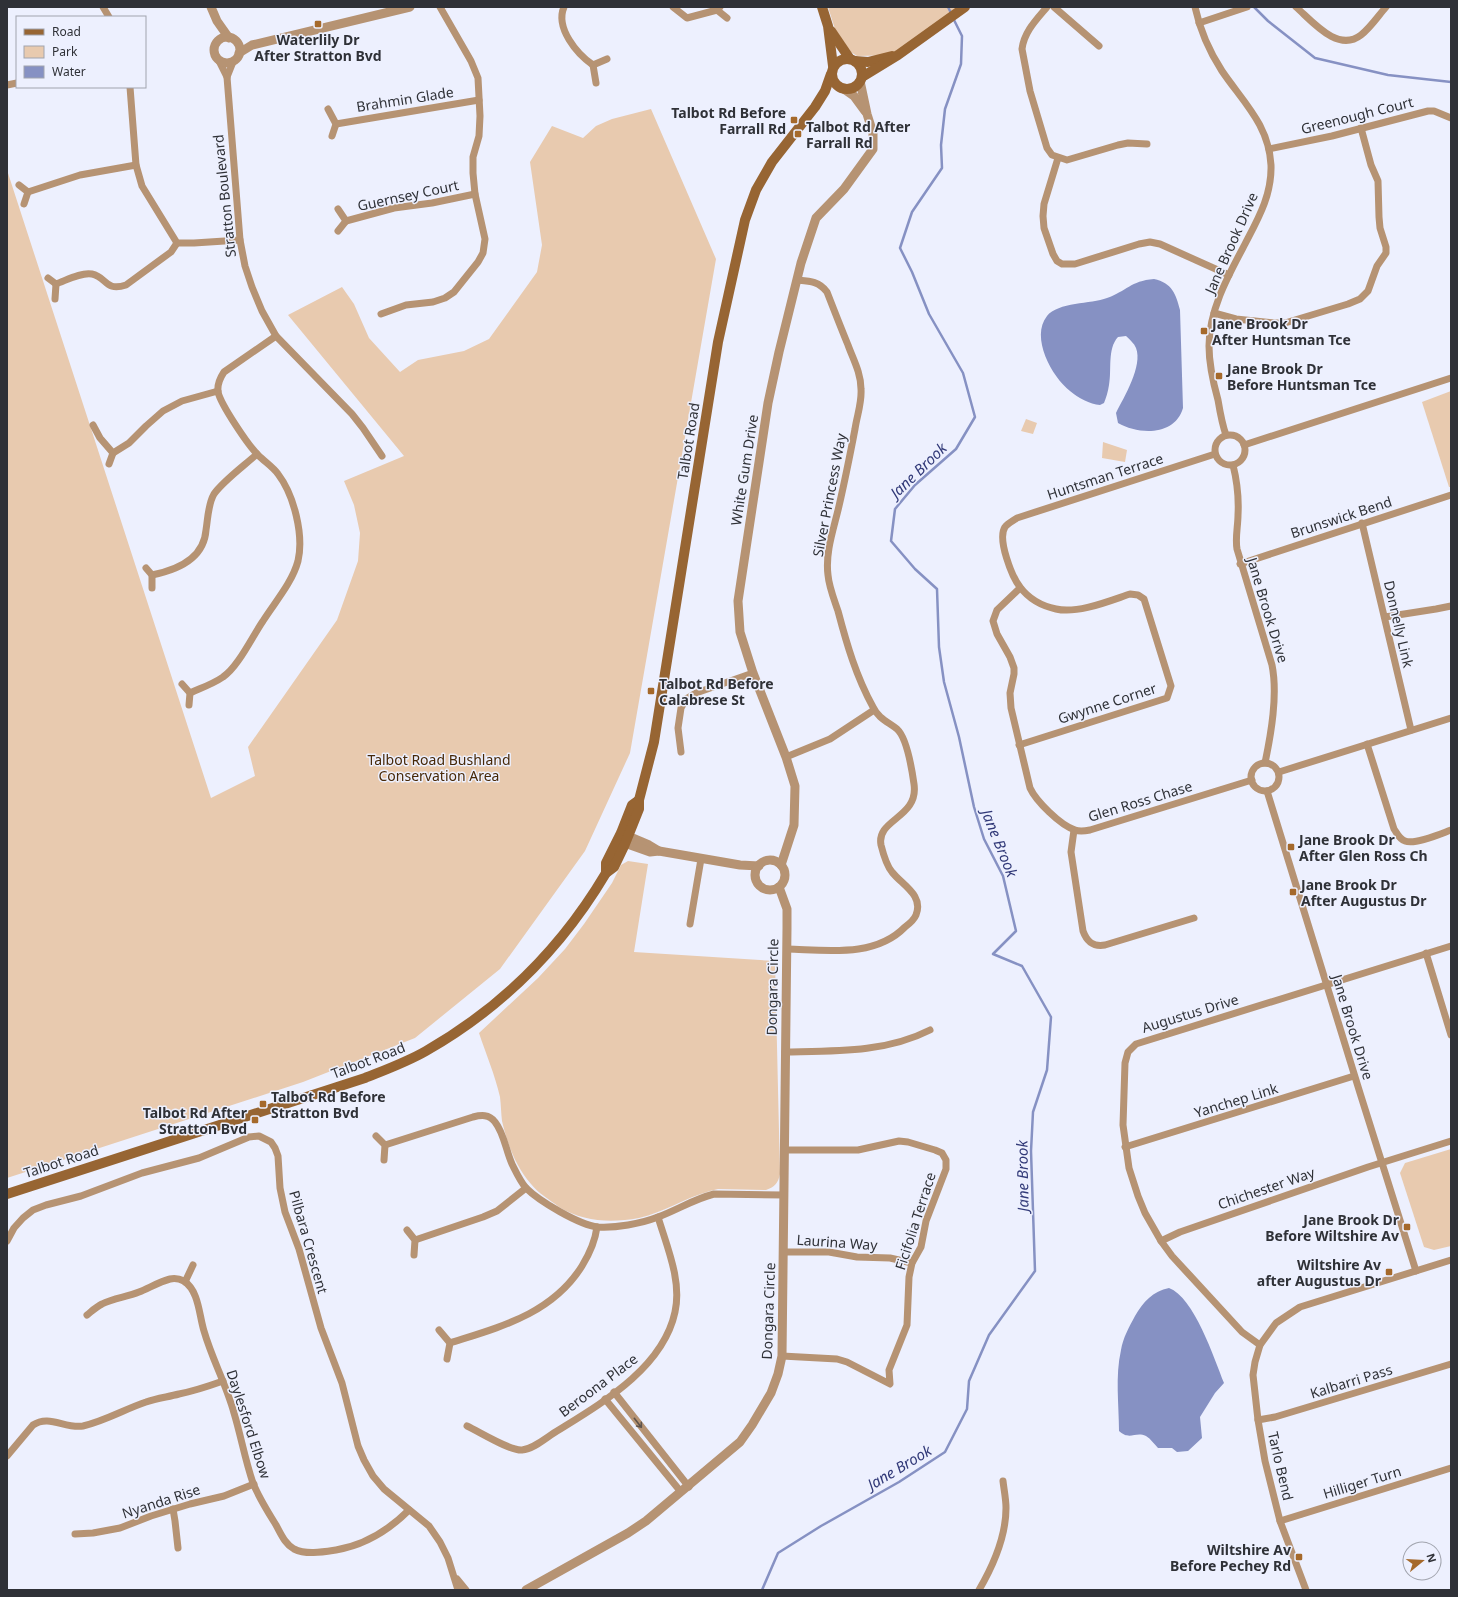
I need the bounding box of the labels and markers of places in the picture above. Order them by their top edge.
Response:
marker: Waterlily Dr After Stratton Bvd [313,19,323,29]
place label: Waterlily Dr After Stratton Bvd [254,30,382,65]
place label: Talbot Rd Before Farrall Rd [671,103,786,138]
marker: Talbot Rd Before Farrall Rd [789,115,799,125]
place label: Talbot Rd After Farrall Rd [806,117,911,152]
marker: Talbot Rd After Farrall Rd [793,129,803,139]
place label: Jane Brook Dr After Huntsman Tce [1210,314,1351,349]
marker: Jane Brook Dr After Huntsman Tce [1199,326,1209,336]
place label: Jane Brook Dr Before Huntsman Tce [1225,359,1376,394]
marker: Jane Brook Dr Before Huntsman Tce [1214,371,1224,381]
place label: Talbot Rd Before Calabrese St [659,674,774,709]
marker: Talbot Rd Before Calabrese St [646,686,656,696]
place label: Jane Brook Dr After Glen Ross Ch [1297,830,1428,865]
marker: Jane Brook Dr After Glen Ross Ch [1286,842,1296,852]
place label: Jane Brook Dr After Augustus Dr [1299,875,1427,910]
marker: Jane Brook Dr After Augustus Dr [1288,887,1298,897]
place label: Talbot Rd Before Stratton Bvd [271,1087,386,1122]
marker: Talbot Rd Before Stratton Bvd [258,1099,268,1109]
place label: Talbot Rd After Stratton Bvd [143,1103,248,1138]
marker: Talbot Rd After Stratton Bvd [250,1115,260,1125]
place label: Jane Brook Dr Before Wiltshire Av [1265,1210,1400,1245]
marker: Jane Brook Dr Before Wiltshire Av [1402,1222,1412,1232]
place label: Wiltshire Av after Augustus Dr [1257,1255,1382,1290]
marker: Wiltshire Av after Augustus Dr [1384,1267,1394,1277]
place label: Wiltshire Av Before Pechey Rd [1170,1540,1291,1575]
marker: Wiltshire Av Before Pechey Rd [1294,1552,1304,1562]

